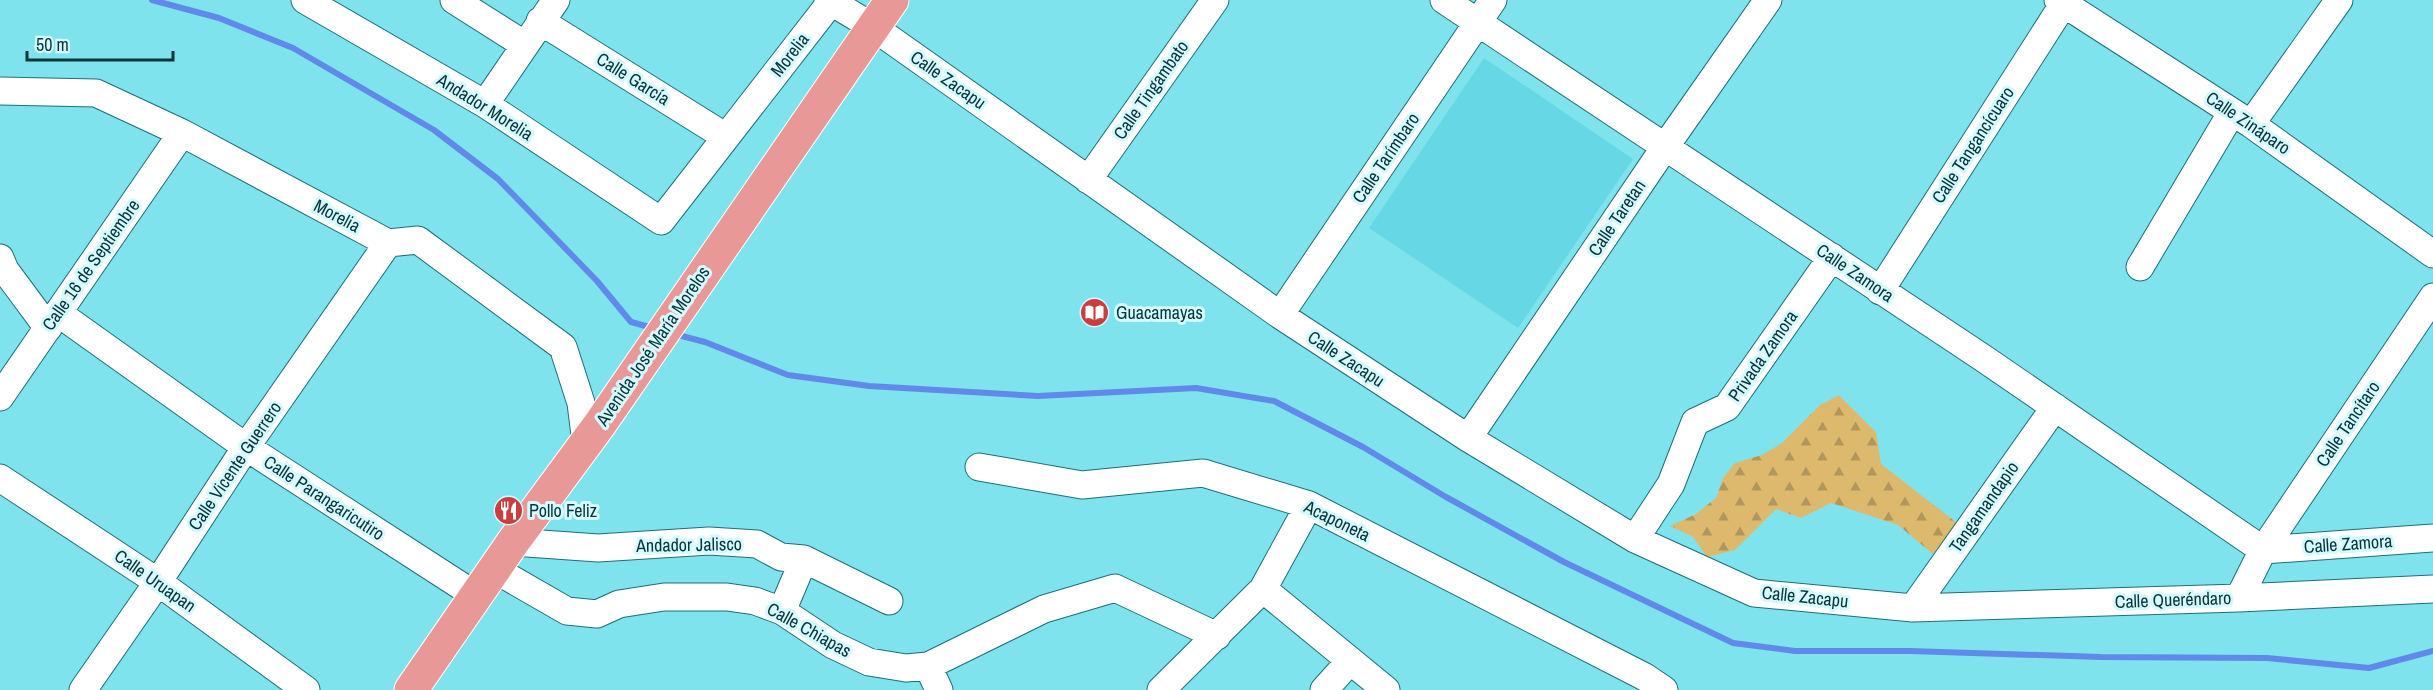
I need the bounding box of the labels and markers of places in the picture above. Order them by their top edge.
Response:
library icon: Guacamayas [1079,297,1111,329]
place label: Guacamayas [1116,300,1203,325]
restaurant icon: Pollo Feliz [492,495,524,527]
place label: Pollo Feliz [529,498,597,523]

